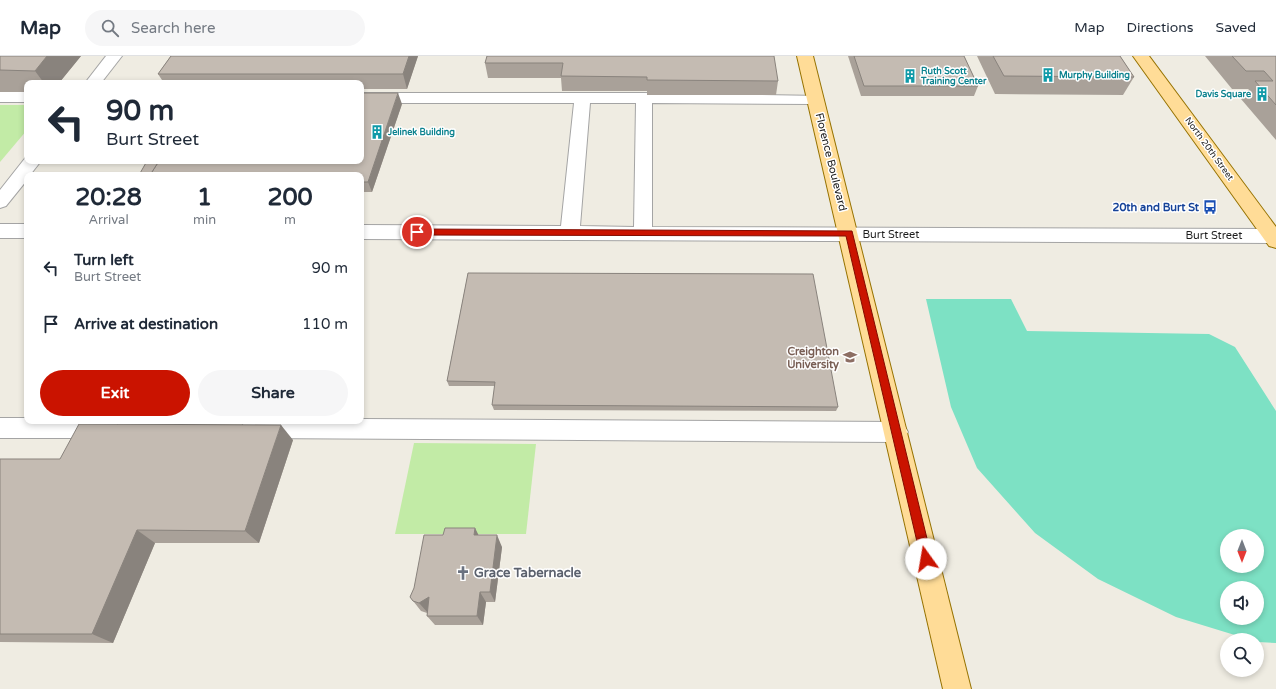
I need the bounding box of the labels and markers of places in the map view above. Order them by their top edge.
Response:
place label: Ruth Scott Training Center [920,66,987,87]
building icon: Murphy Building [1040,67,1056,83]
building icon: Ruth Scott Training Center [902,68,918,84]
place label: Murphy Building [1059,70,1130,81]
building icon: Davis Square [1254,86,1270,102]
place label: Davis Square [1196,89,1251,100]
building icon: Jelinek Building [369,124,385,140]
place label: Jelinek Building [387,127,455,138]
bus stop icon: 20th and Burt St [1202,199,1218,215]
place label: 20th and Burt St [1112,201,1200,214]
pin [400,215,434,249]
place label: Creighton University [787,345,839,372]
school or university icon: Creighton University [842,349,858,365]
church icon: Grace Tabernacle [455,565,471,581]
place label: Grace Tabernacle [474,565,582,581]

